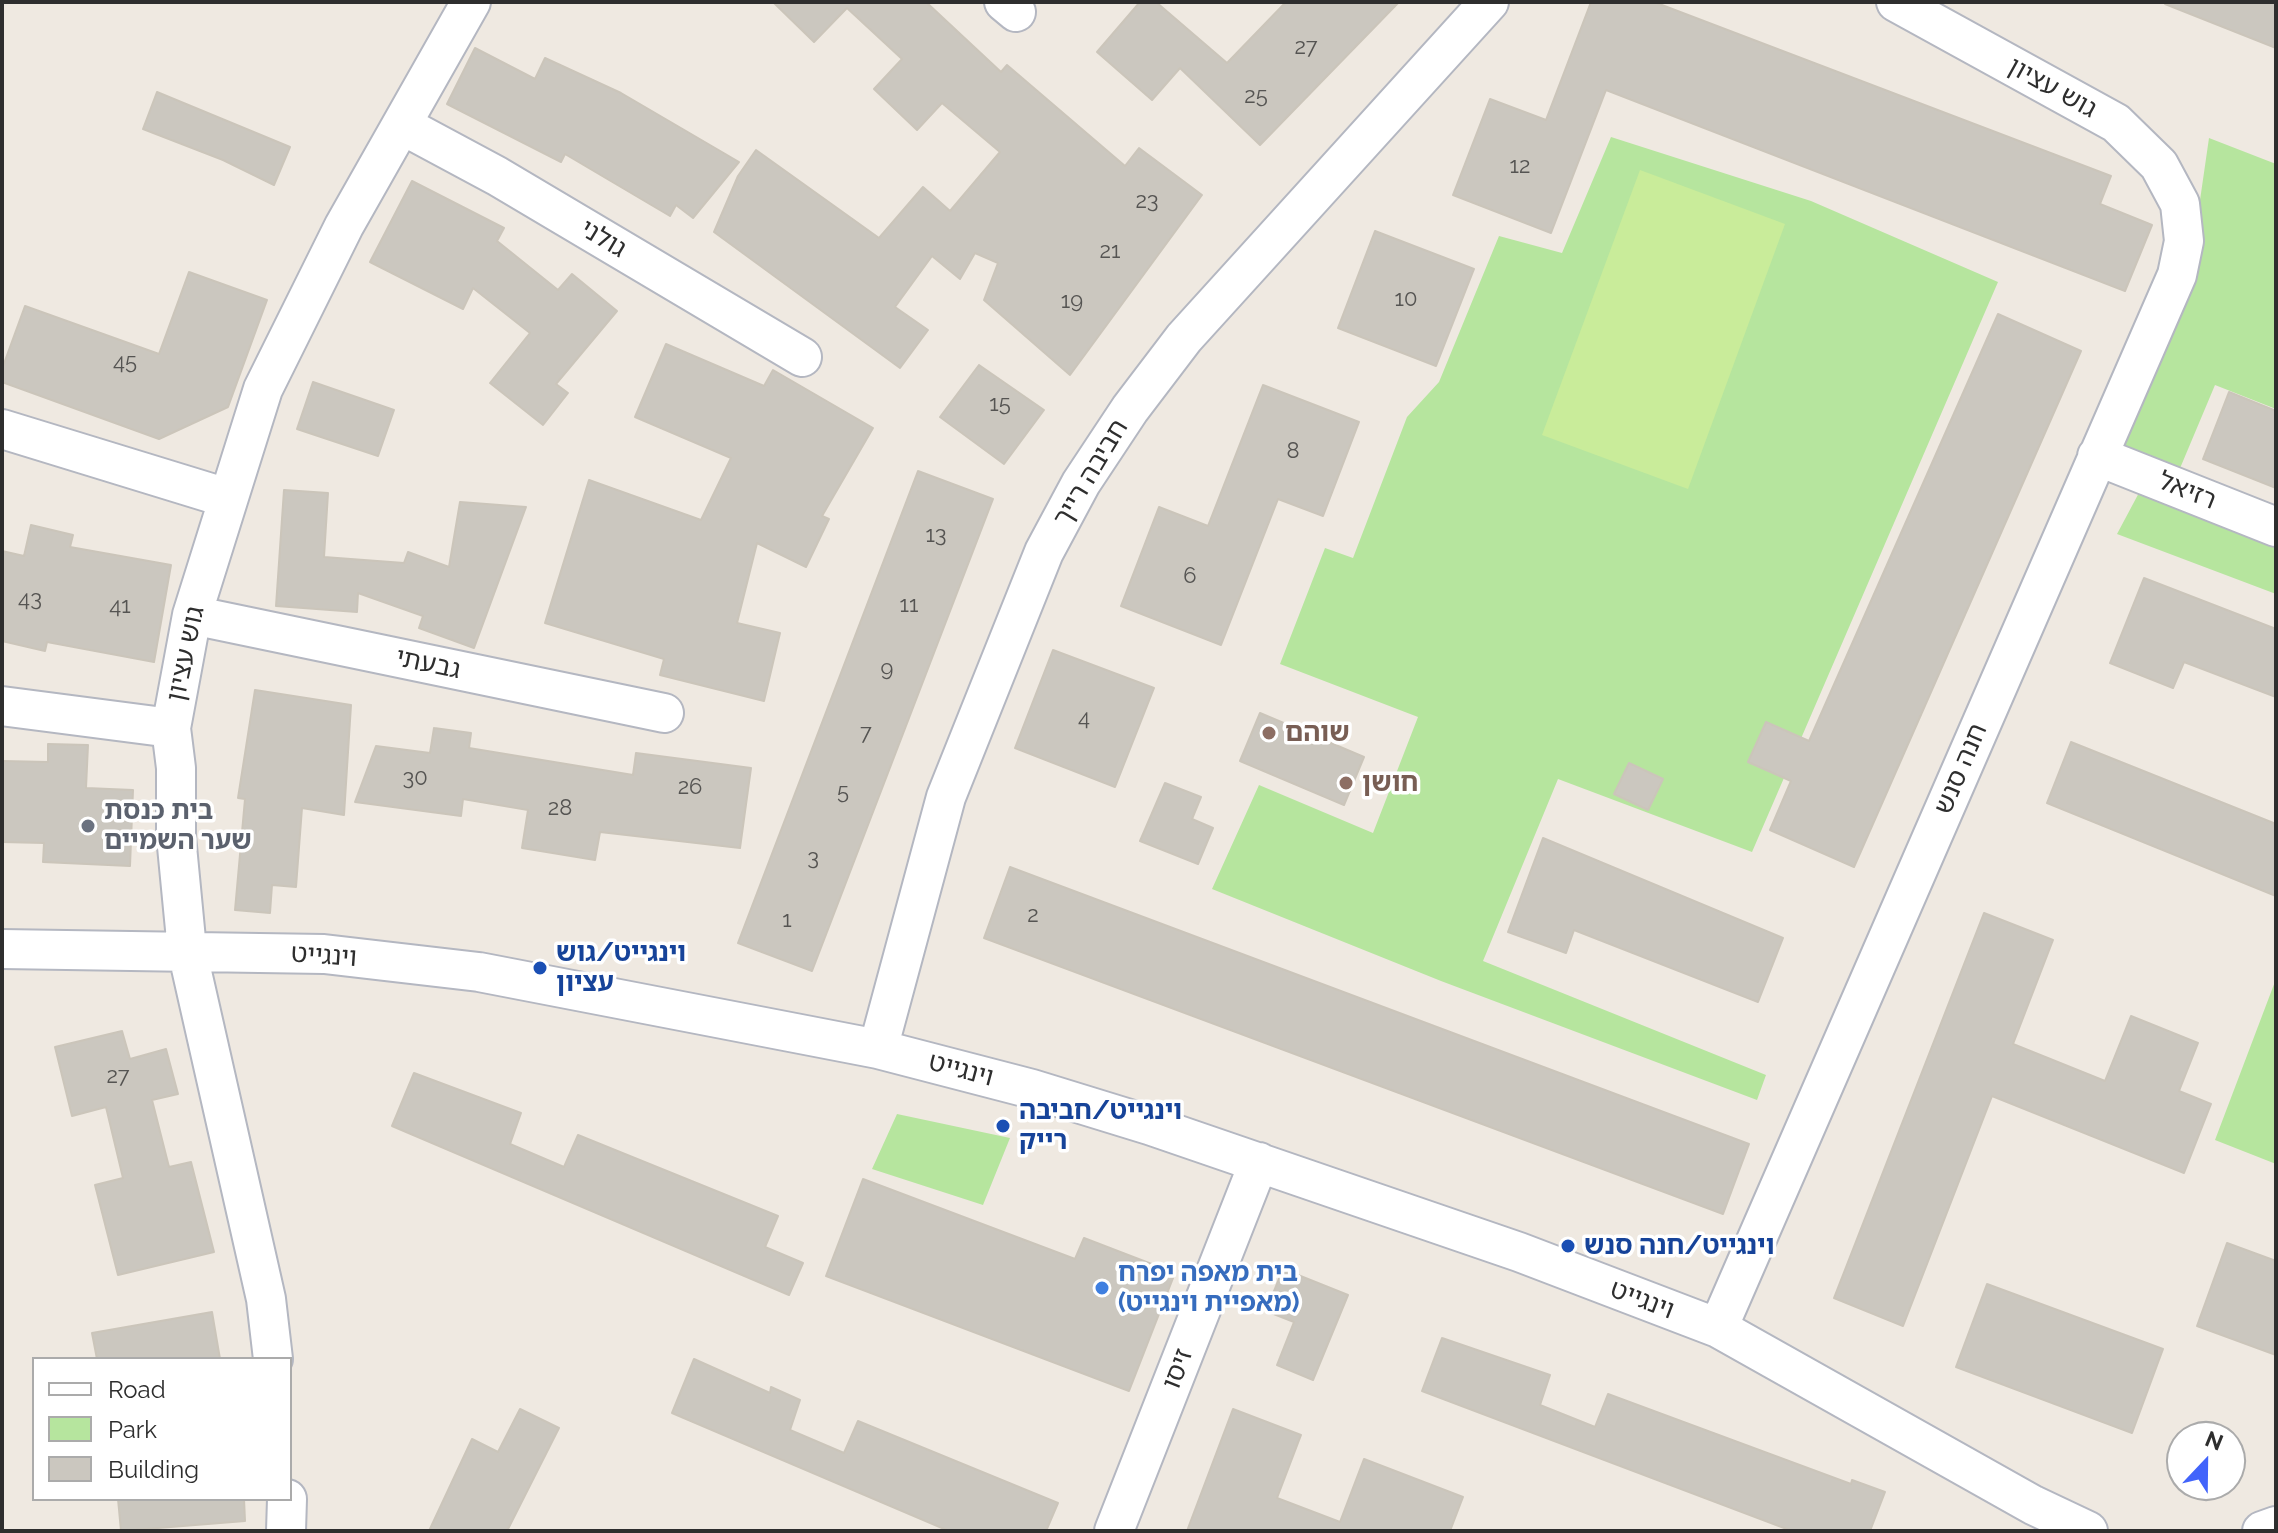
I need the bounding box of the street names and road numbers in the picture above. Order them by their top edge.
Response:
street label: גוש עציון [2002,51,2102,125]
street label: גולני [574,213,632,265]
street label: חביבה רייך [1047,414,1135,532]
street label: רזיאל [2153,465,2221,517]
street label: גוש עציון [161,604,211,704]
street label: גבעתי [393,642,463,686]
street label: חנה סנש [1928,719,1994,819]
street label: וינגייט [290,938,358,974]
street label: וינגייט [925,1046,997,1094]
street label: וינגייט [1606,1274,1678,1326]
street label: זיסו [1156,1344,1200,1394]

